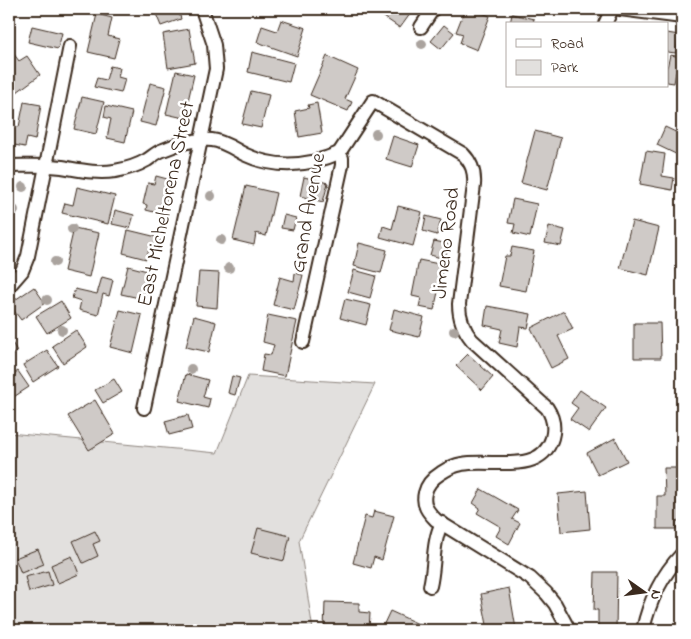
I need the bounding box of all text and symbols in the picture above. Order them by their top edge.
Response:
legend [506,22,668,88]
text: Road [551,33,584,55]
text: Park [551,57,579,79]
street label: East Micheltorena Street [131,98,203,310]
street label: Grand Avenue [284,150,334,275]
street label: Jimeno Road [425,185,469,300]
north arrow [618,566,668,616]
text: N [644,588,666,602]

